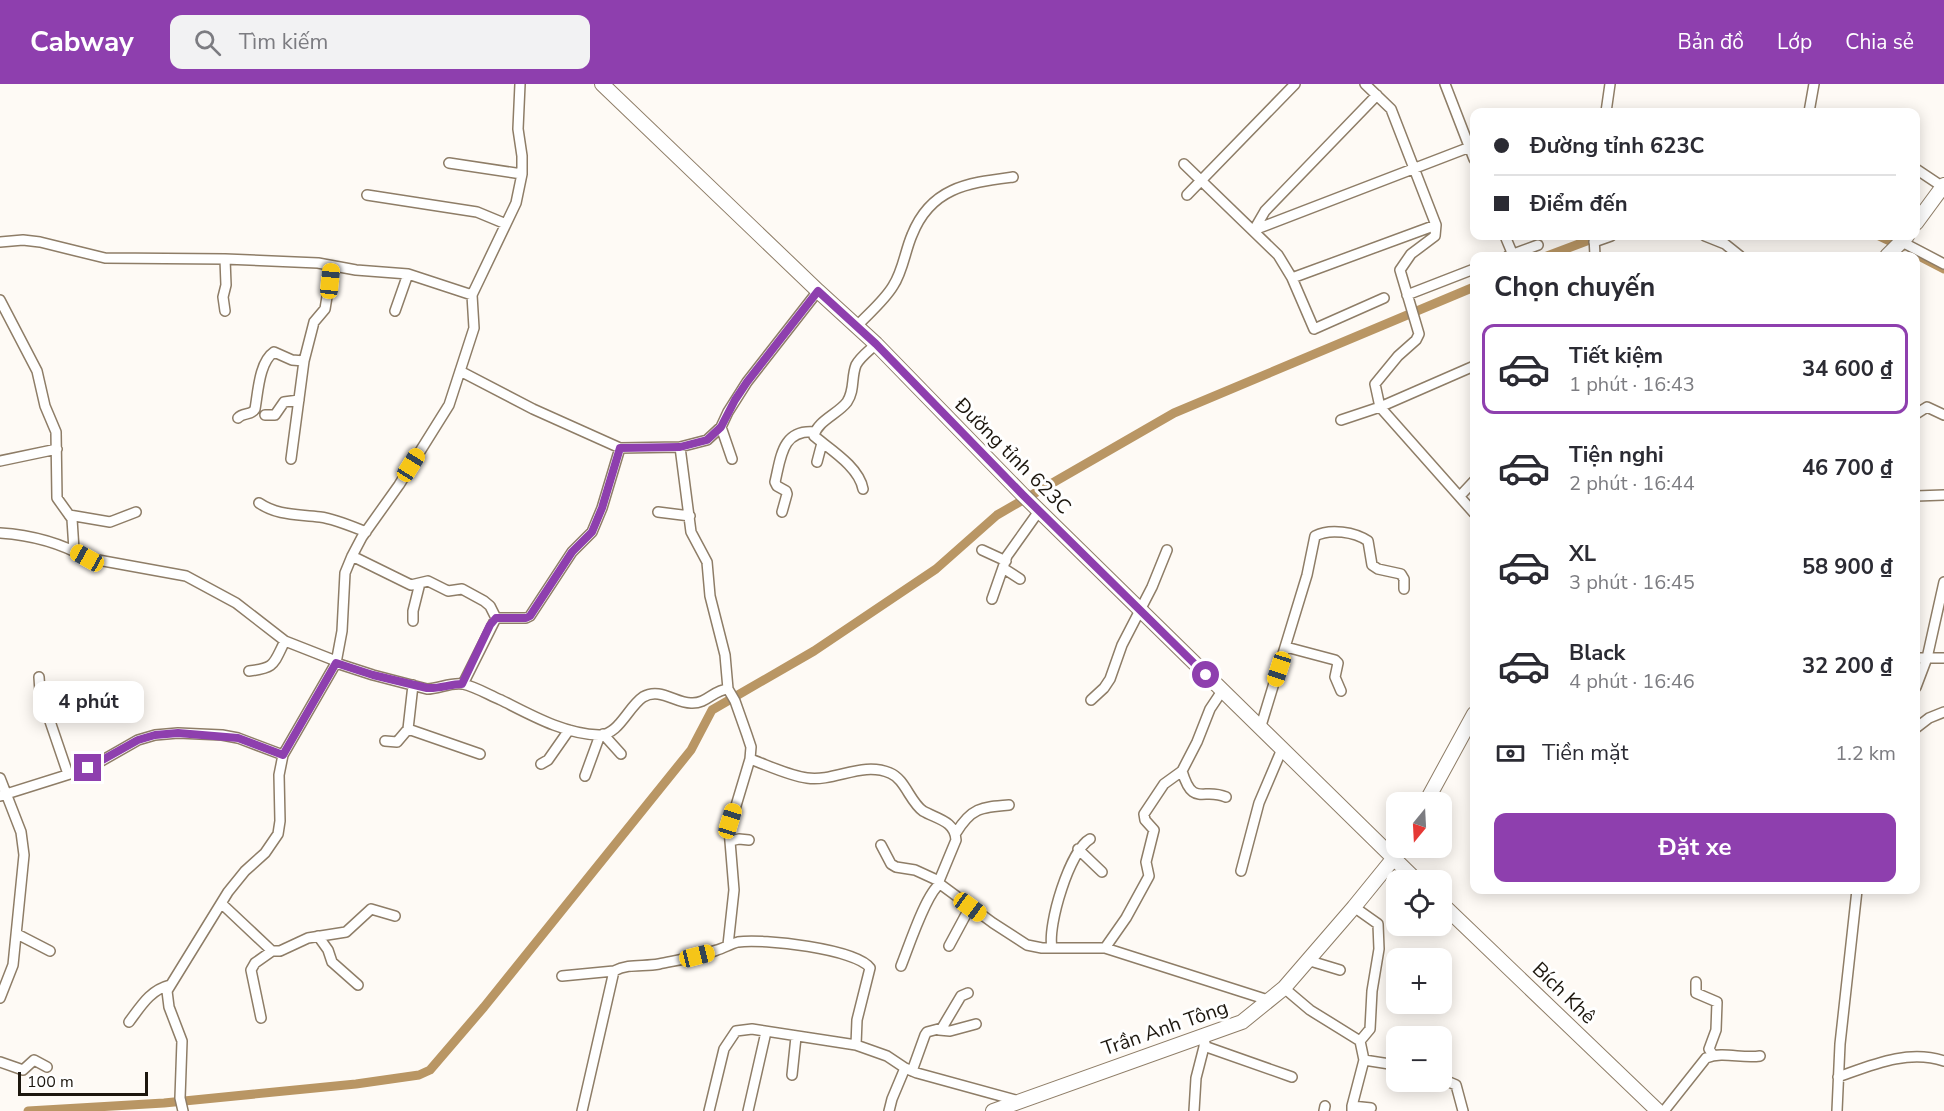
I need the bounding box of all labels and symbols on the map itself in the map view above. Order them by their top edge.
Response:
car [319,262,341,300]
street label: Đường tỉnh 623C [948,391,1077,520]
car [394,445,428,485]
car [67,541,107,575]
car [1265,649,1293,689]
route start [1192,661,1219,688]
callout: 4 phút [32,681,144,723]
route end [74,754,101,781]
north arrow [1386,792,1452,858]
car [716,801,744,841]
car [950,889,990,925]
car [677,943,717,969]
street label: Bích Khê [1526,956,1602,1030]
street label: Trần Anh Tông [1098,994,1232,1062]
scale bar [18,1069,148,1096]

